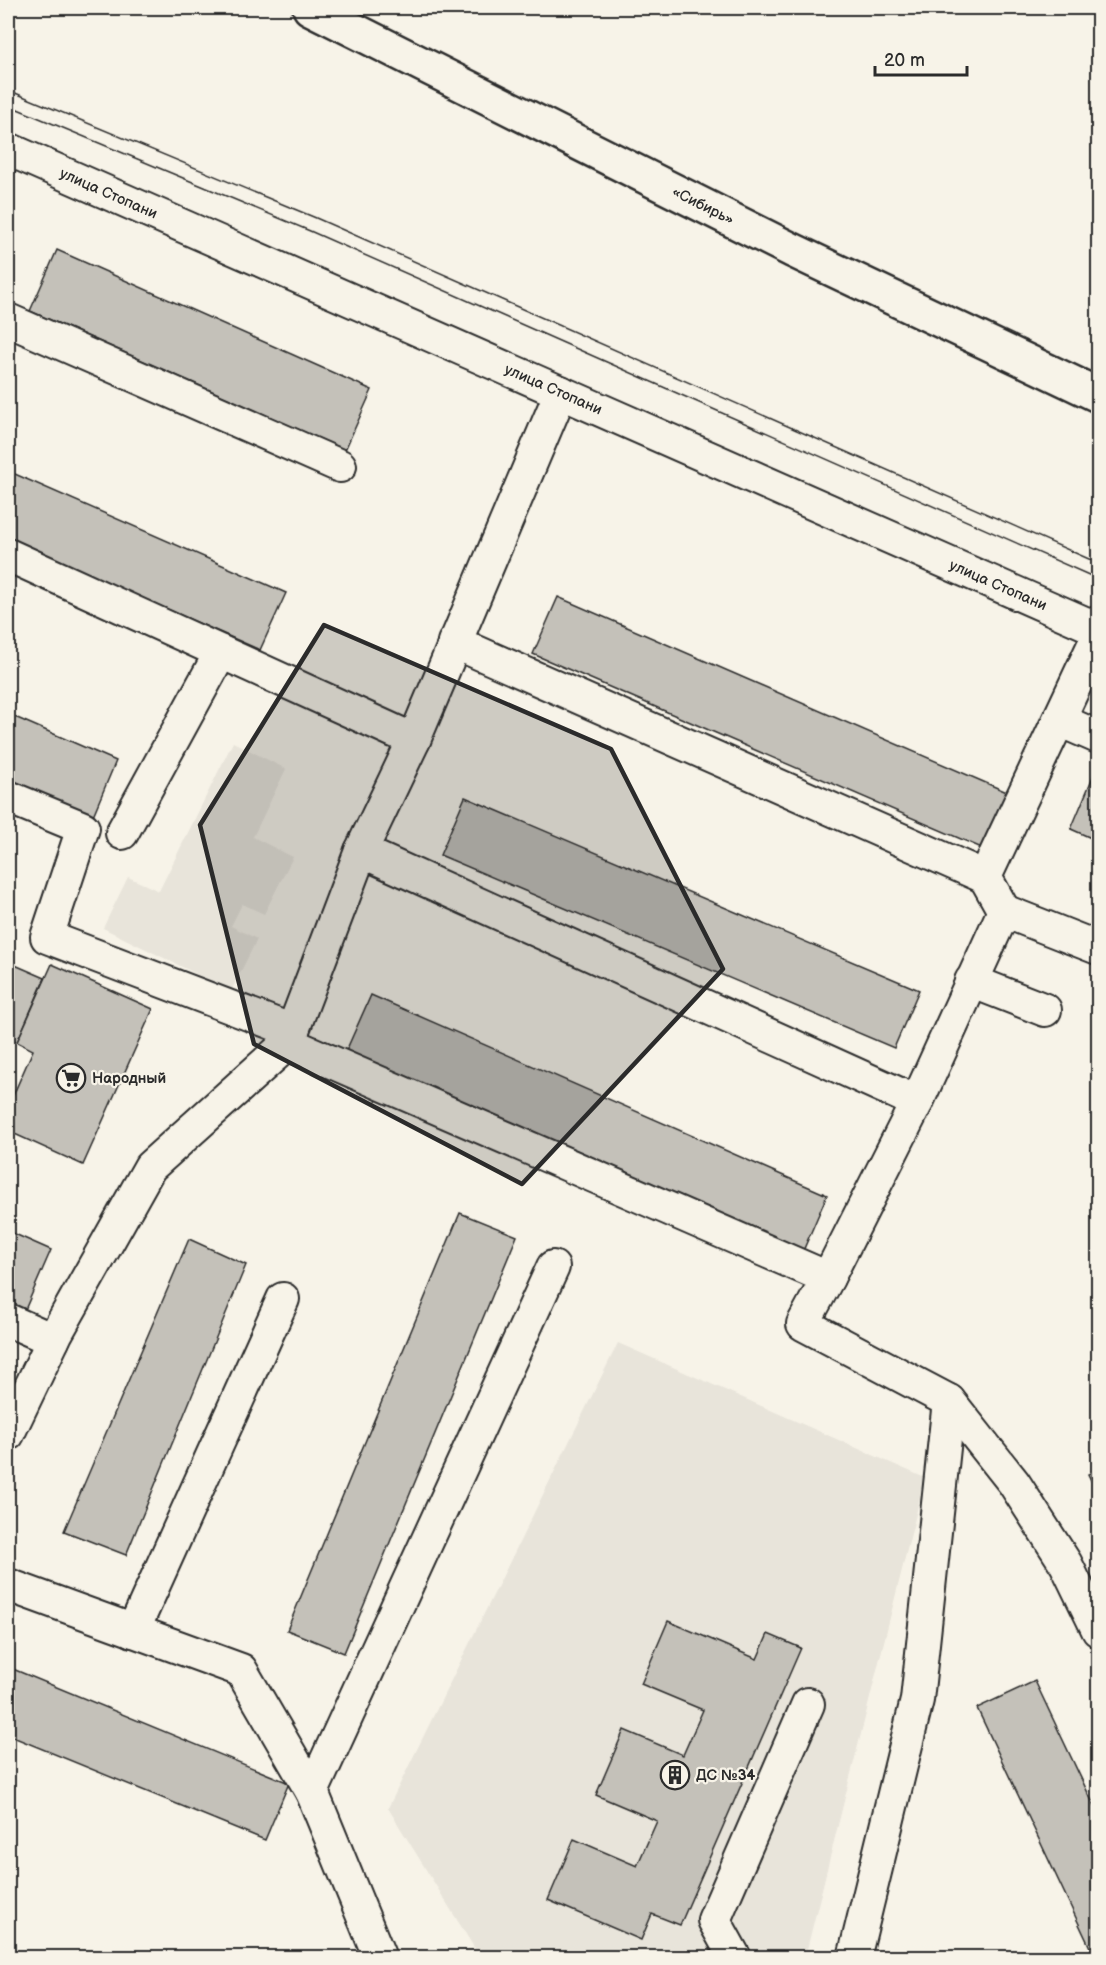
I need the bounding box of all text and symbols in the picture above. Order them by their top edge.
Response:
scale bar [875,39,966,77]
text: 20 m [884,50,925,71]
street label: улица Стопани [57,164,160,223]
street label: «Сибирь» [669,182,738,229]
street label: улица Стопани [502,359,605,419]
street label: улица Стопани [946,555,1050,615]
supermarket icon: Народный [55,1062,87,1094]
place label: Народный [92,1069,166,1088]
building icon: ДС №34 [659,1759,691,1791]
place label: ДС №34 [696,1766,755,1785]

